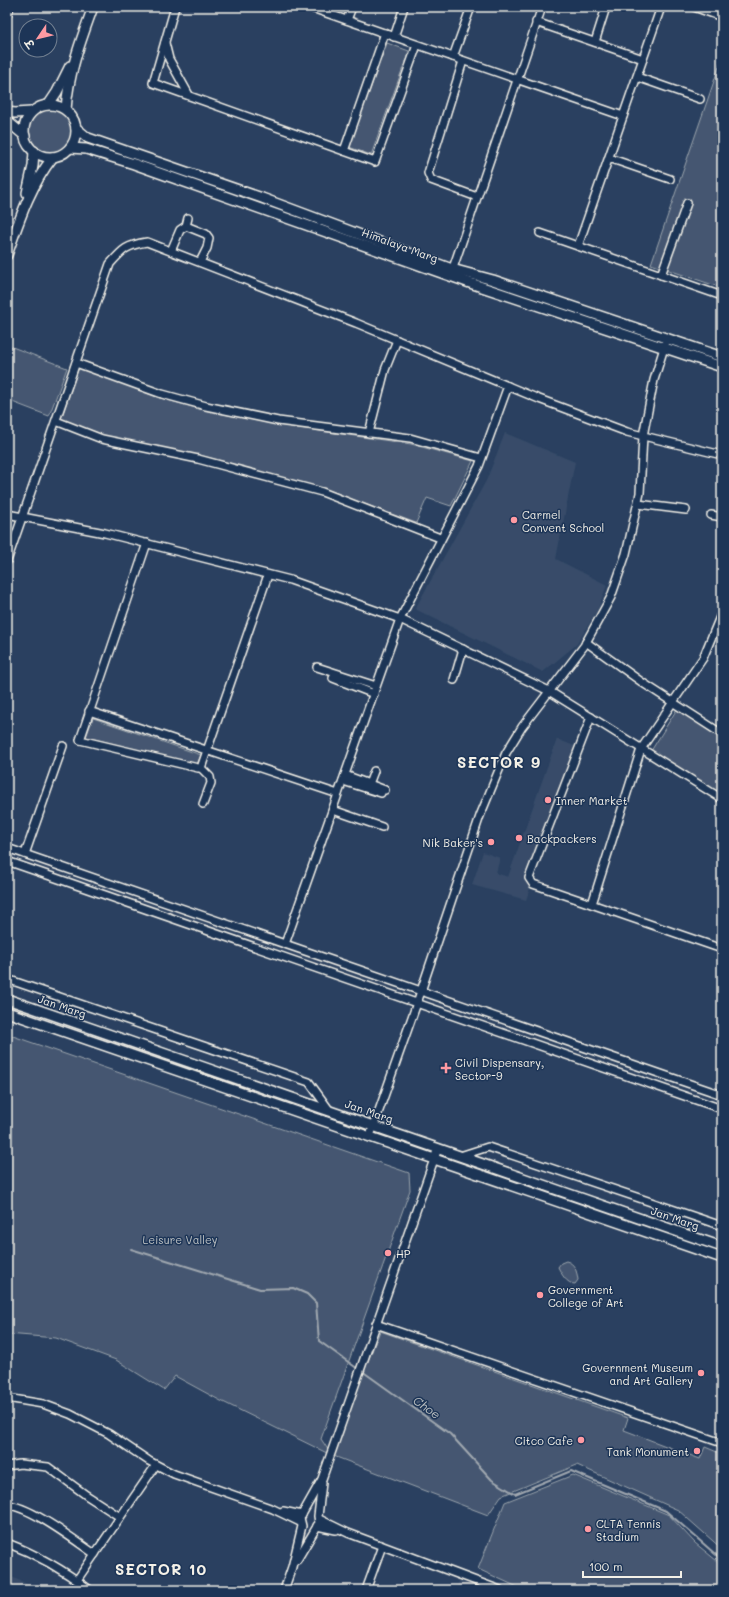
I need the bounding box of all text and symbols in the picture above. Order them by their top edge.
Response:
north arrow [18,18,58,58]
text: उ [20,35,38,52]
street label: Himalaya Marg [360,224,440,266]
place label: Carmel Convent School [522,507,604,535]
marker: Carmel Convent School [509,515,519,525]
district label: SECTOR 9 [457,752,541,772]
place label: Inner Market [556,793,628,808]
marker: Inner Market [543,795,553,805]
place label: Backpackers [527,831,597,846]
marker: Backpackers [514,833,524,843]
place label: Nik Baker's [423,835,483,850]
marker: Nik Baker's [486,837,496,847]
street label: Jan Marg [36,991,88,1021]
place label: Civil Dispensary, Sector-9 [455,1055,544,1083]
marker: Civil Dispensary, Sector-9 [440,1062,452,1074]
street label: Jan Marg [343,1096,395,1126]
street label: Jan Marg [649,1203,701,1233]
park label: Leisure Valley [142,1232,218,1247]
place label: HP [396,1246,411,1261]
marker: HP [383,1248,393,1258]
place label: Government College of Art [548,1282,624,1310]
marker: Government College of Art [535,1290,545,1300]
place label: Government Museum and Art Gallery [582,1360,693,1388]
marker: Government Museum and Art Gallery [696,1368,706,1378]
water label: Choe [410,1392,444,1422]
place label: Citco Cafe [515,1433,573,1448]
marker: Citco Cafe [576,1435,586,1445]
place label: Tank Monument [607,1444,689,1459]
marker: Tank Monument [692,1446,702,1456]
place label: CLTA Tennis Stadium [596,1516,661,1544]
marker: CLTA Tennis Stadium [583,1524,593,1534]
scale bar [583,1553,681,1579]
text: 100 m [589,1558,623,1574]
district label: SECTOR 10 [115,1559,207,1579]

